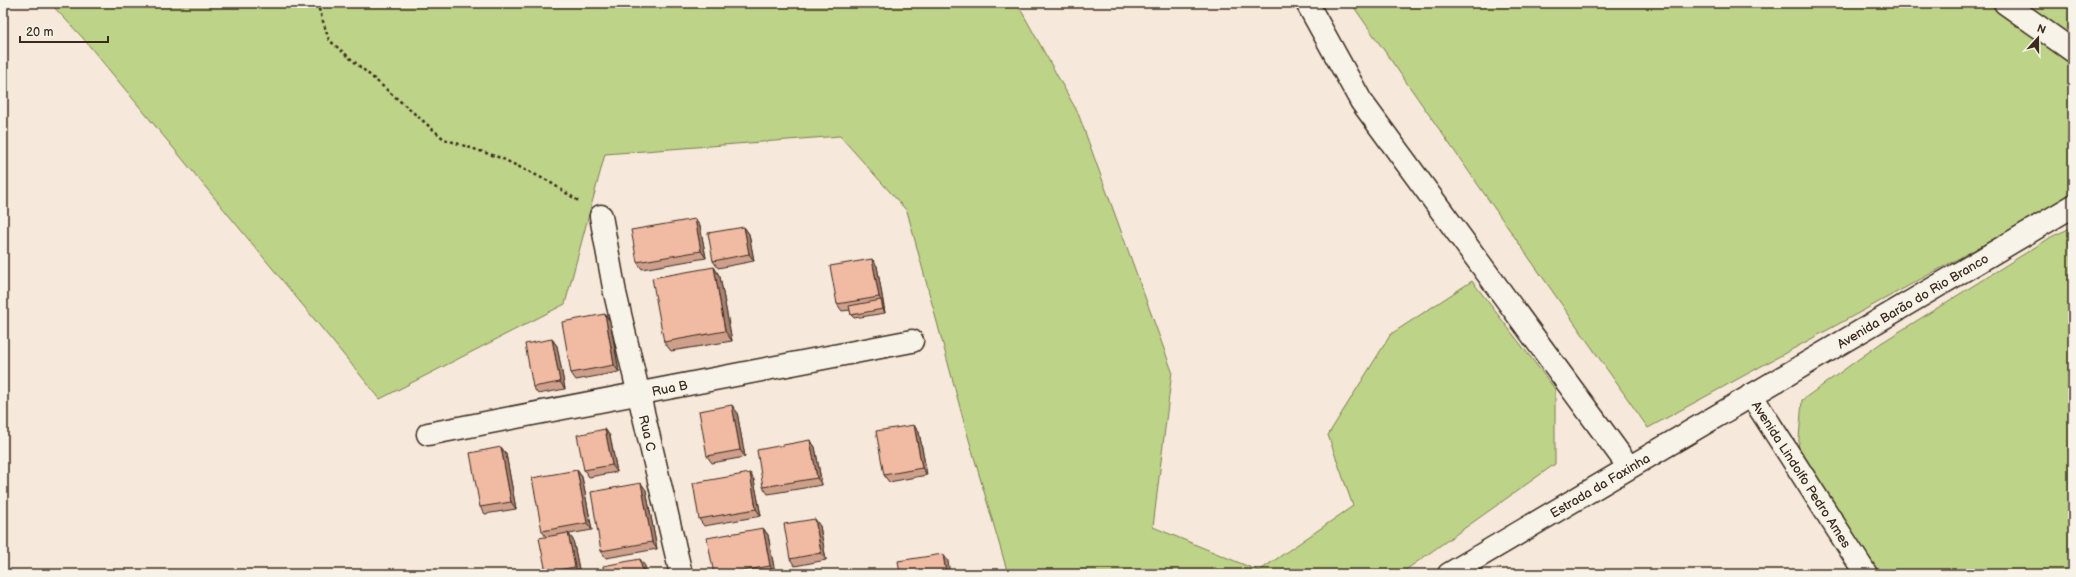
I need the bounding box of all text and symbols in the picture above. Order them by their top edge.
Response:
scale bar [20,18,108,44]
north arrow [2018,18,2058,58]
text: N [2035,22,2048,37]
text: 20 m [26,25,53,40]
street label: Avenida Barão do Rio Branco [1834,251,1992,352]
street label: Rua B [650,377,689,400]
street label: Avenida Lindolfo Pedro Ames [1748,398,1854,551]
street label: Rua C [635,414,659,453]
street label: Estrada da Faxinha [1547,450,1653,522]

